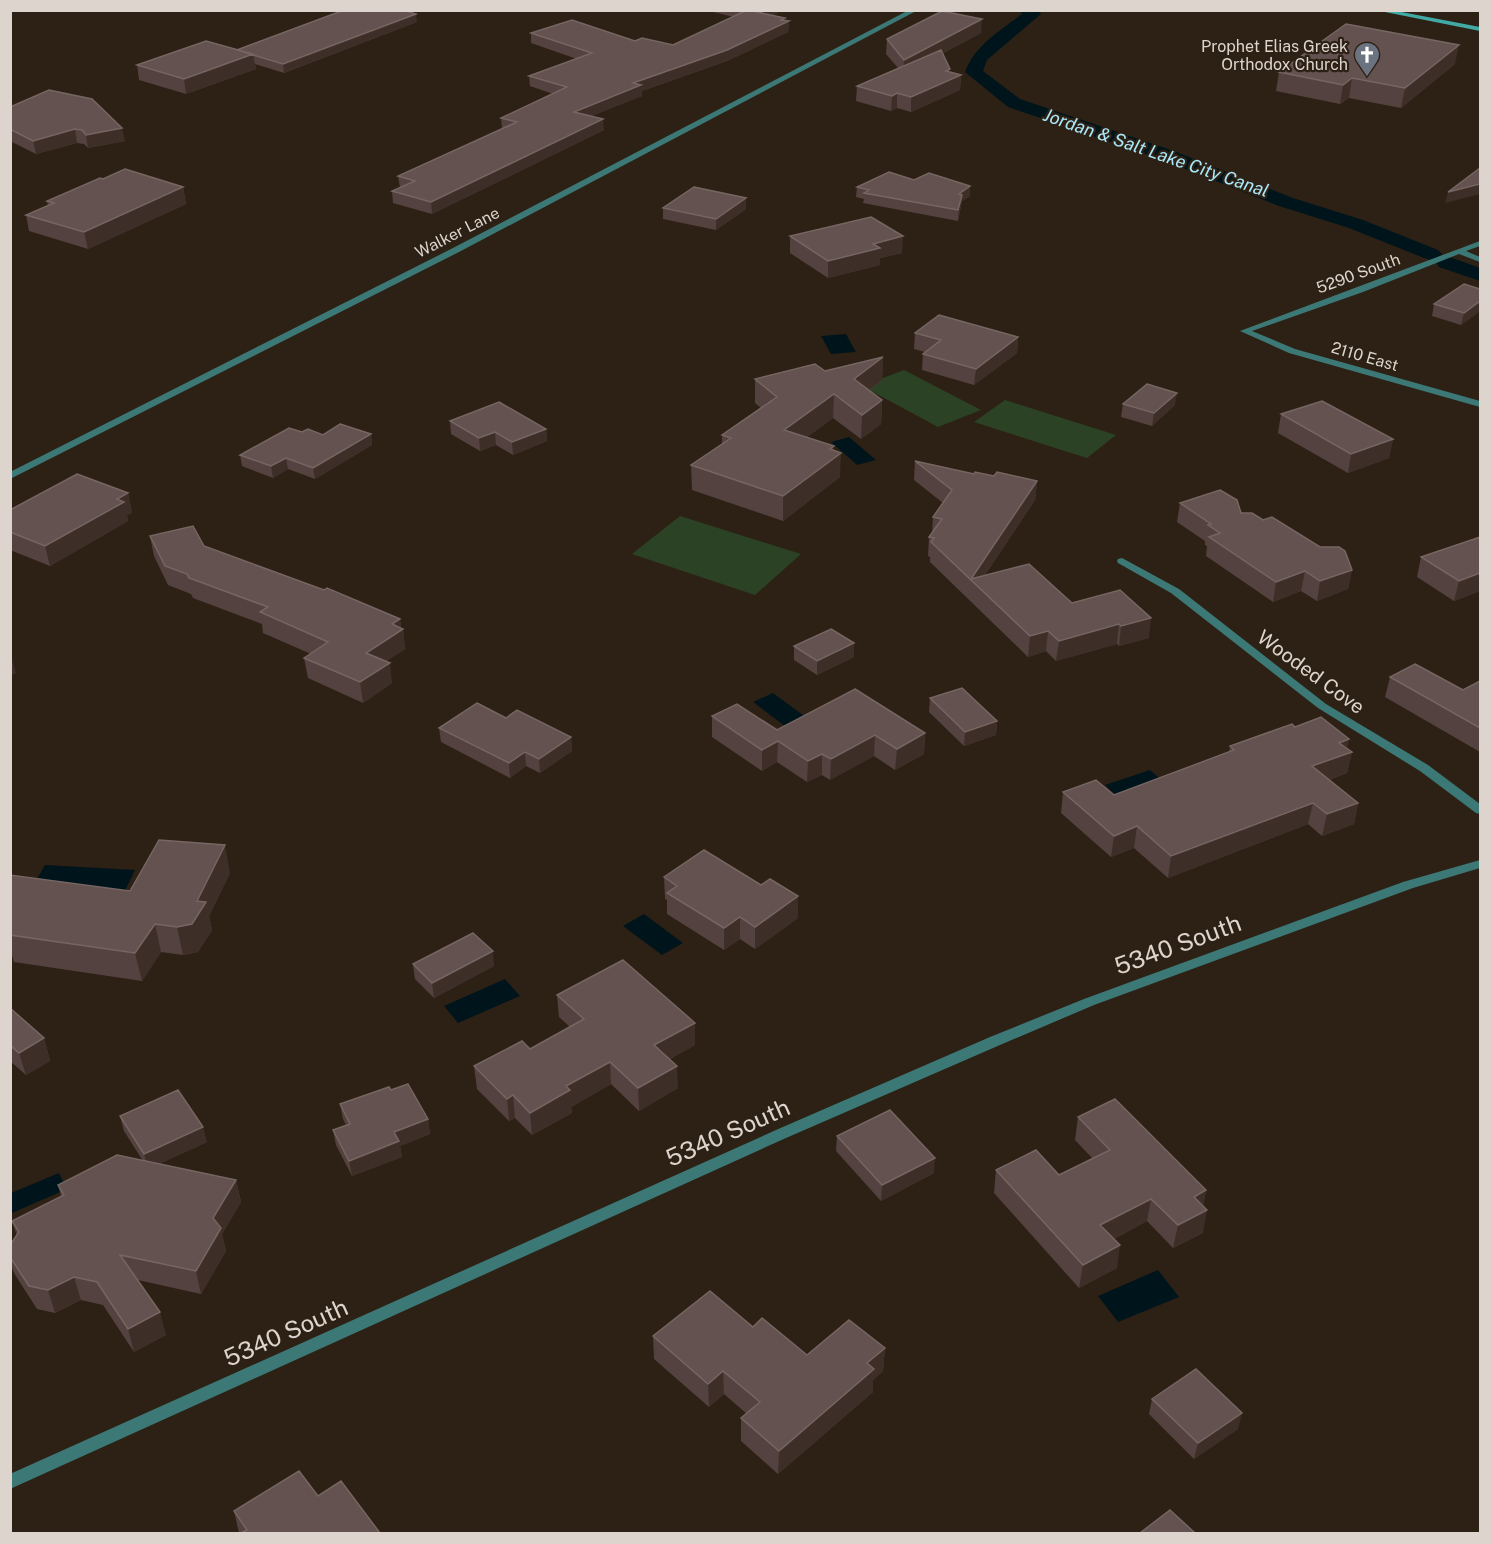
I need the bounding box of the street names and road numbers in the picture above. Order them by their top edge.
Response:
street label: Walker Lane [412,203,503,262]
street label: 5290 South [1314,250,1403,297]
street label: 2110 East [1329,338,1401,375]
street label: Wooded Cove [1253,625,1369,719]
street label: 5340 South [1110,908,1245,980]
street label: 5340 South [661,1092,794,1172]
street label: 5340 South [219,1292,352,1372]

